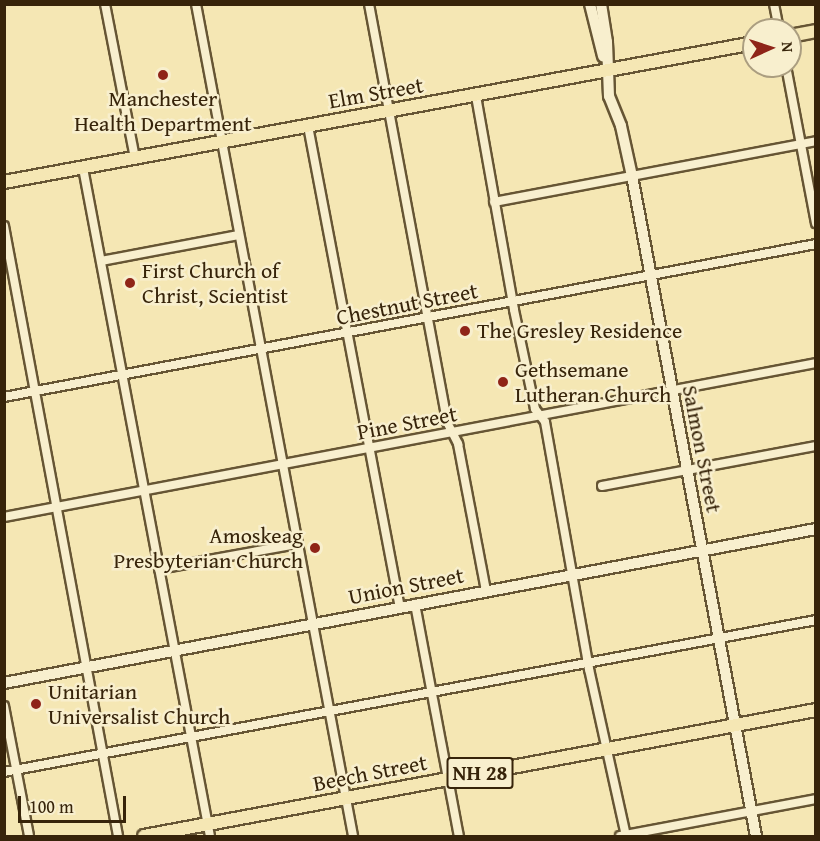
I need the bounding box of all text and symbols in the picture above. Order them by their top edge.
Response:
north arrow [742,18,802,78]
text: N [776,41,800,53]
marker: Manchester Health Department [156,68,170,82]
street label: Elm Street [327,72,425,114]
place label: Manchester Health Department [74,85,252,136]
place label: First Church of Christ, Scientist [142,257,288,308]
marker: First Church of Christ, Scientist [123,276,137,290]
street label: Chestnut Street [334,277,480,331]
place label: The Gresley Residence [477,318,682,344]
marker: The Gresley Residence [458,324,472,338]
place label: Gethsemane Lutheran Church [515,356,671,408]
marker: Gethsemane Lutheran Church [496,375,510,389]
street label: Salmon Street [677,383,727,515]
street label: Pine Street [355,400,459,446]
place label: Amoskeag Presbyterian Church [113,522,303,574]
marker: Amoskeag Presbyterian Church [308,541,322,555]
street label: Union Street [346,562,466,610]
place label: Unitarian Universalist Church [48,678,230,730]
marker: Unitarian Universalist Church [29,697,43,711]
street label: Beech Street [311,749,429,797]
road number: NH 28 [446,755,514,791]
scale bar [21,784,129,822]
text: 100 m [29,793,74,820]

